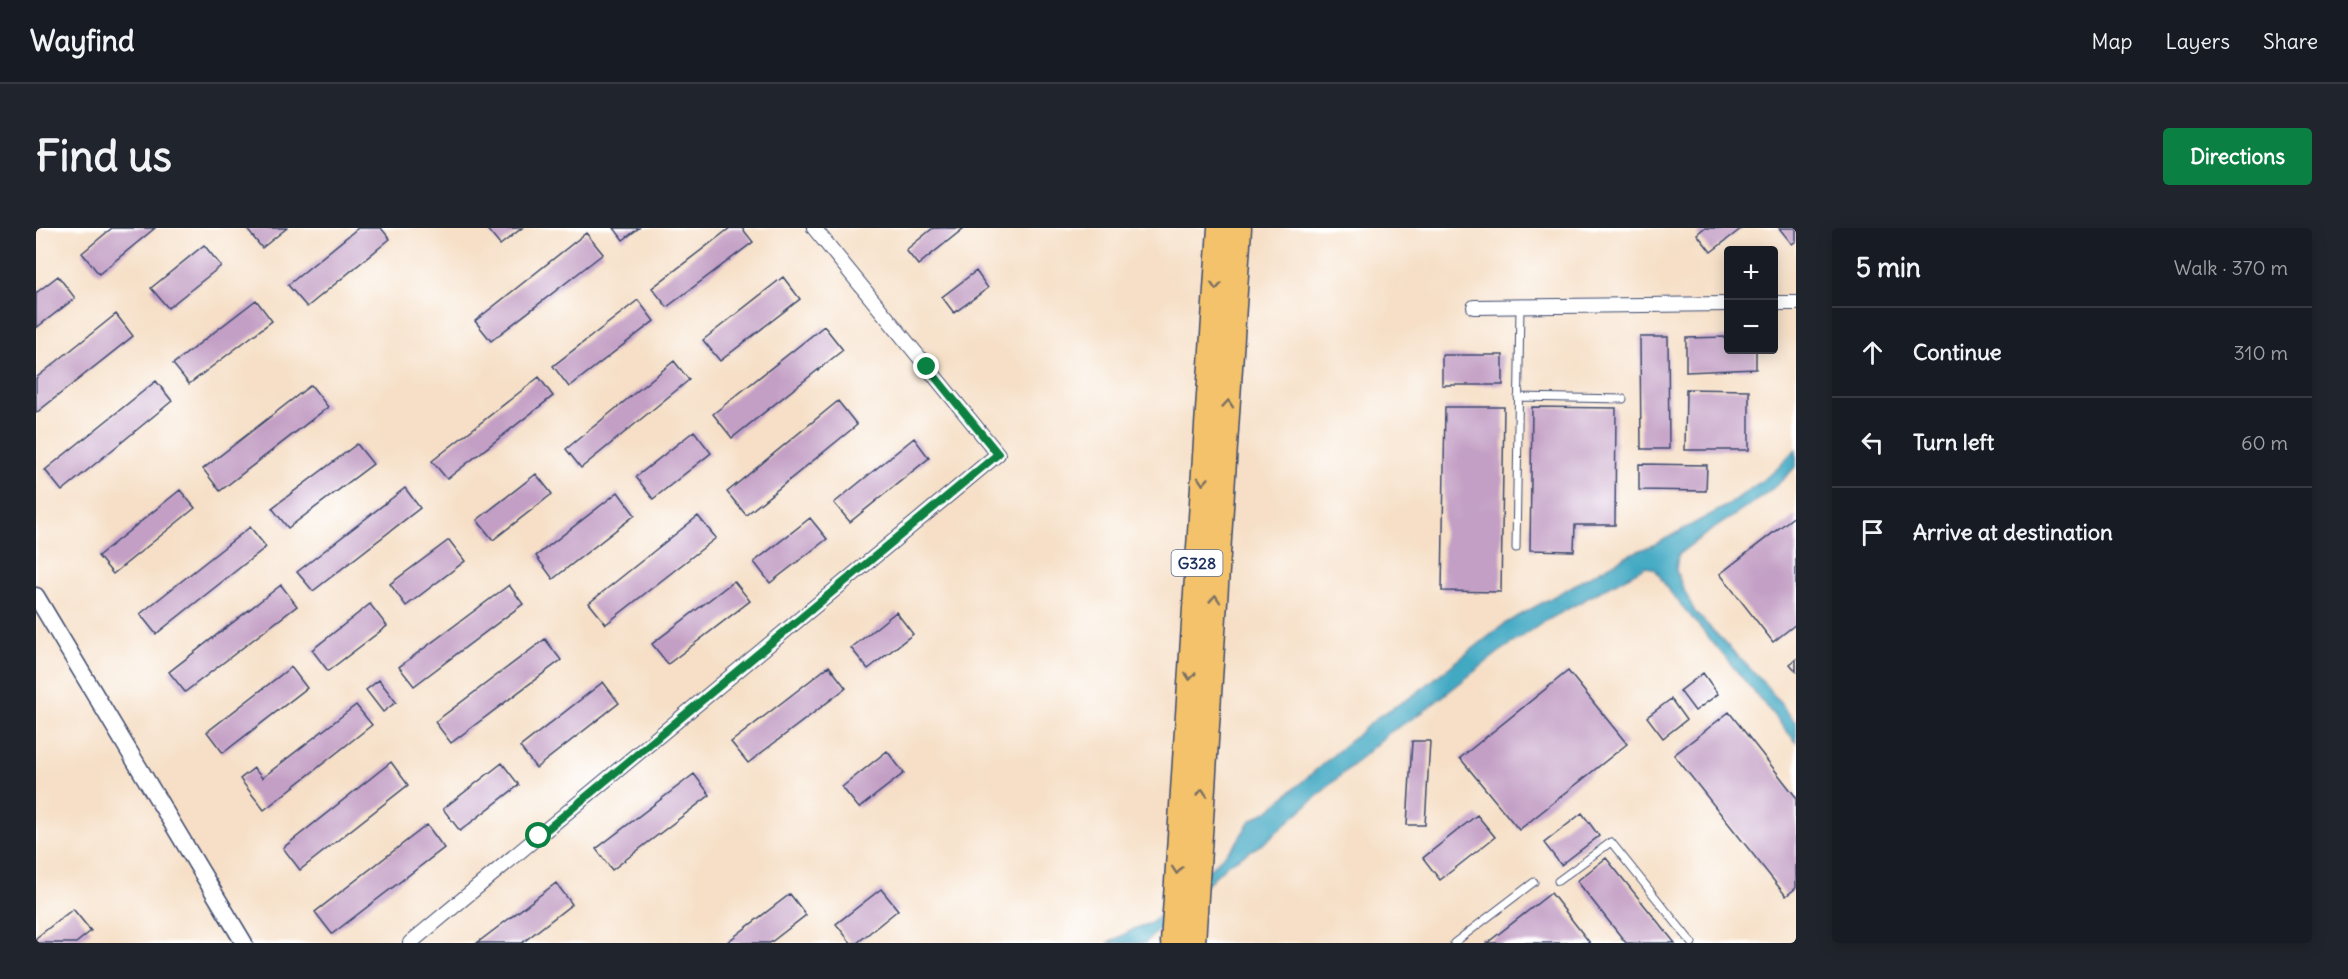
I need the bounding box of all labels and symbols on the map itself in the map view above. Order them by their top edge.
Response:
one-way arrow [1209,282,1222,291]
route end [913,353,939,379]
one-way arrow [1221,400,1234,409]
one-way arrow [1196,476,1209,485]
road number: G328 [1172,550,1222,576]
one-way arrow [1209,594,1222,603]
one-way arrow [1183,671,1196,680]
one-way arrow [1196,789,1209,798]
route start [525,822,551,848]
one-way arrow [1170,866,1183,875]

